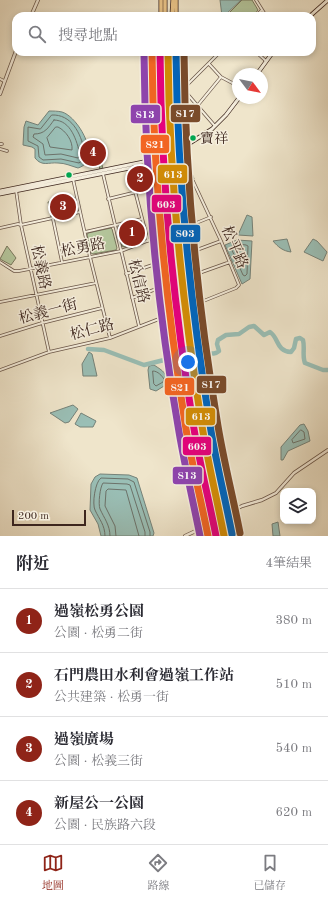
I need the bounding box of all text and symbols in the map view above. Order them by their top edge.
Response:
search box [12,12,316,56]
icon: search [26,23,48,45]
text: 搜尋地點 [58,29,118,44]
north arrow [232,68,268,104]
line badge: 813 [130,104,161,124]
line badge: 817 [170,104,201,123]
text: 817 [175,109,195,120]
text: 813 [135,110,155,121]
place label: 寶祥 [200,131,228,146]
marker: 寶祥 [188,133,198,143]
line badge: 821 [140,134,170,154]
pin: 4 [80,138,106,168]
text: 821 [145,140,165,151]
pin: 2 [127,164,153,194]
line badge: 613 [157,164,188,184]
unlabelled marker [64,170,74,180]
text: 613 [163,170,183,181]
pin: 3 [50,192,76,222]
line badge: 603 [151,194,182,213]
text: 603 [156,200,176,211]
pin: 1 [119,218,145,248]
street label: 松平路 [218,223,251,271]
line badge: 803 [170,224,201,243]
text: 803 [175,229,195,240]
street label: 松勇路 [59,235,107,260]
street label: 松義路 [28,243,54,291]
street label: 松信路 [125,257,152,305]
street label: 松義一街 [17,296,79,327]
street label: 松仁路 [68,315,116,344]
your location [178,352,198,372]
line badge: 817 [196,375,227,394]
line badge: 821 [164,377,195,396]
text: 817 [201,380,221,391]
text: 821 [170,383,190,394]
line badge: 613 [185,407,216,426]
text: 613 [191,412,211,423]
line badge: 603 [182,436,212,456]
text: 603 [187,442,207,453]
line badge: 813 [172,466,203,485]
text: 813 [177,471,197,482]
map controls [280,488,316,524]
button: layers [280,488,316,524]
scale bar [12,508,86,527]
text: 200 m [18,511,49,522]
text: 附近 [16,556,50,573]
text: 4筆結果 [265,557,312,570]
text: 過嶺松勇公園 [54,605,144,620]
text: 1 [25,614,33,627]
text: 380 m [275,614,312,627]
text: 公園 · 松勇二街 [54,627,143,640]
text: 石門農田水利會過嶺工作站 [54,669,234,684]
text: 2 [25,678,33,691]
text: 510 m [275,678,312,691]
text: 公共建築 · 松勇一街 [54,691,169,704]
text: 過嶺廣場 [54,733,114,748]
text: 3 [25,742,33,755]
text: 540 m [275,742,312,755]
text: 公園 · 松義三街 [54,755,143,768]
text: 新屋公一公園 [54,797,144,812]
text: 4 [25,806,33,819]
text: 620 m [275,806,312,819]
text: 公園 · 民族路六段 [54,819,156,832]
tab: 地圖 [42,852,64,894]
tab: 路線 [147,852,169,894]
tab: 已儲存 [253,852,286,894]

